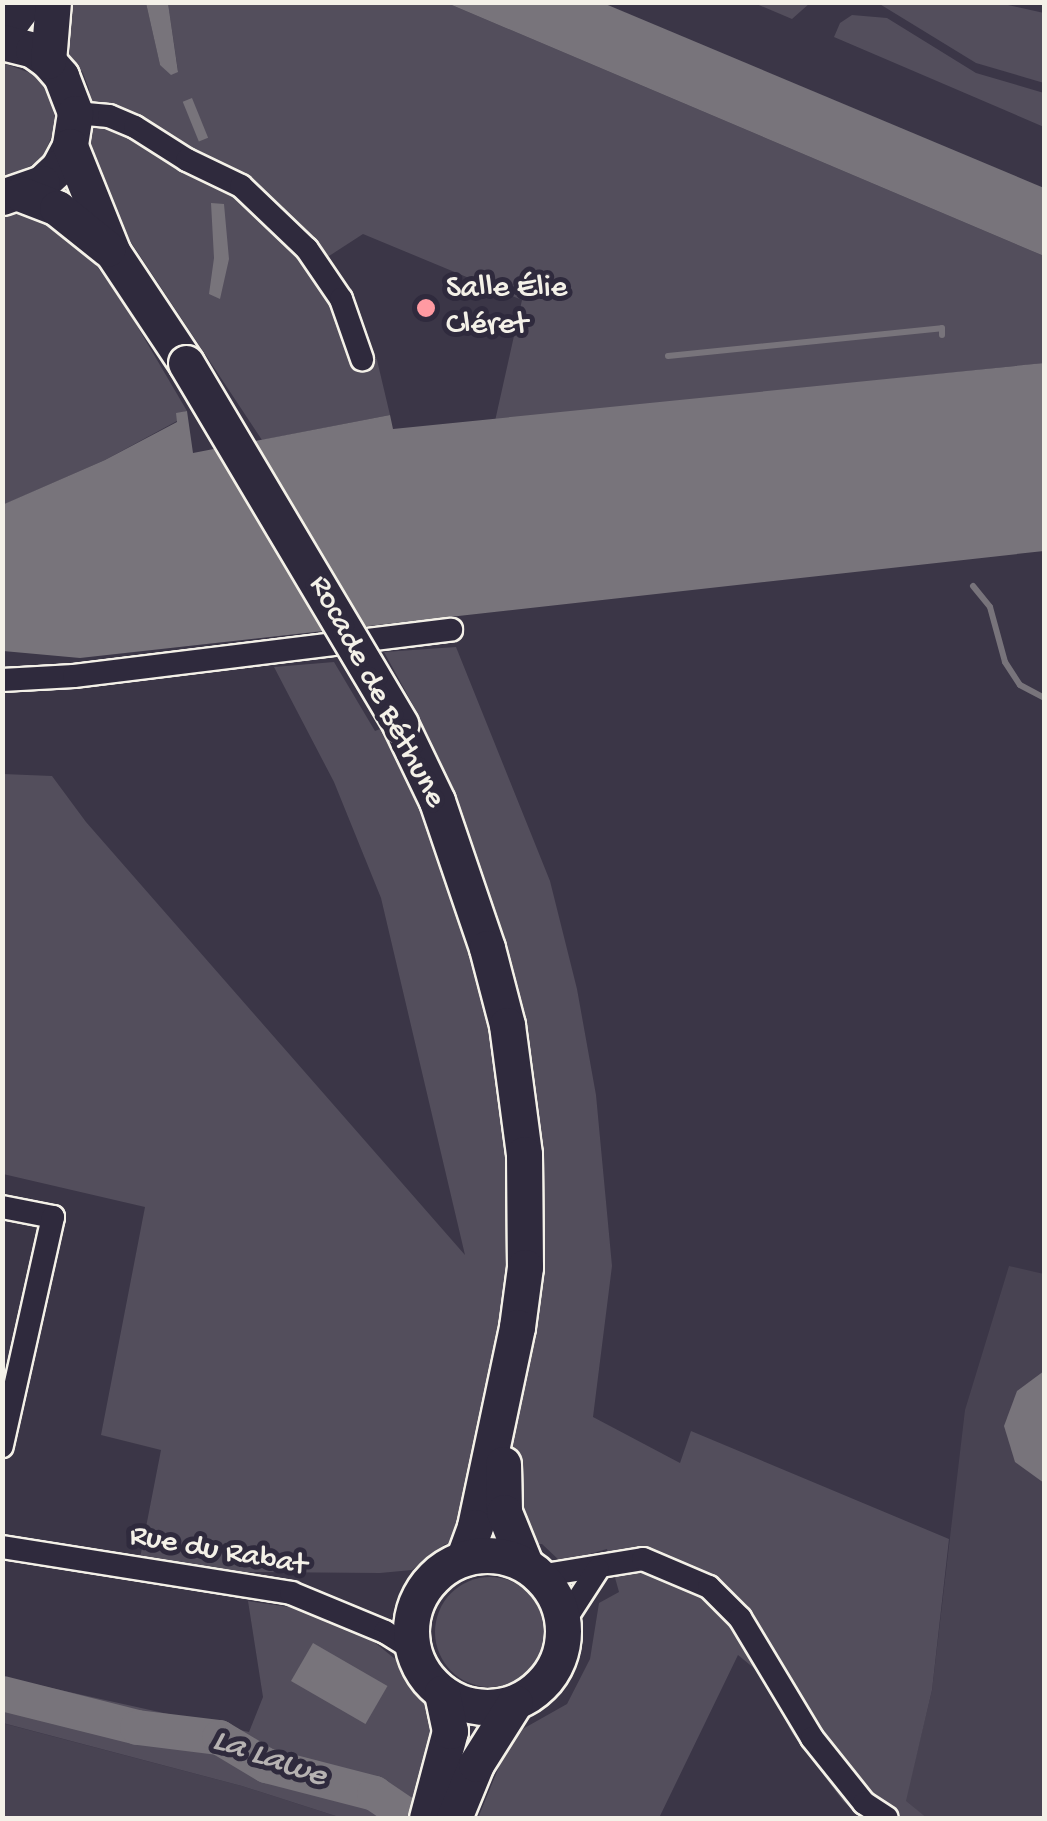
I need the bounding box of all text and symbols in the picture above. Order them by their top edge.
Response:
place label: Salle Élie Cléret [446,271,567,346]
marker: Salle Élie Cléret [415,297,437,319]
street label: Rocade de Béthune [299,569,453,815]
street label: Rue du Rabat [126,1518,310,1586]
water label: La Lawe [206,1721,332,1799]

